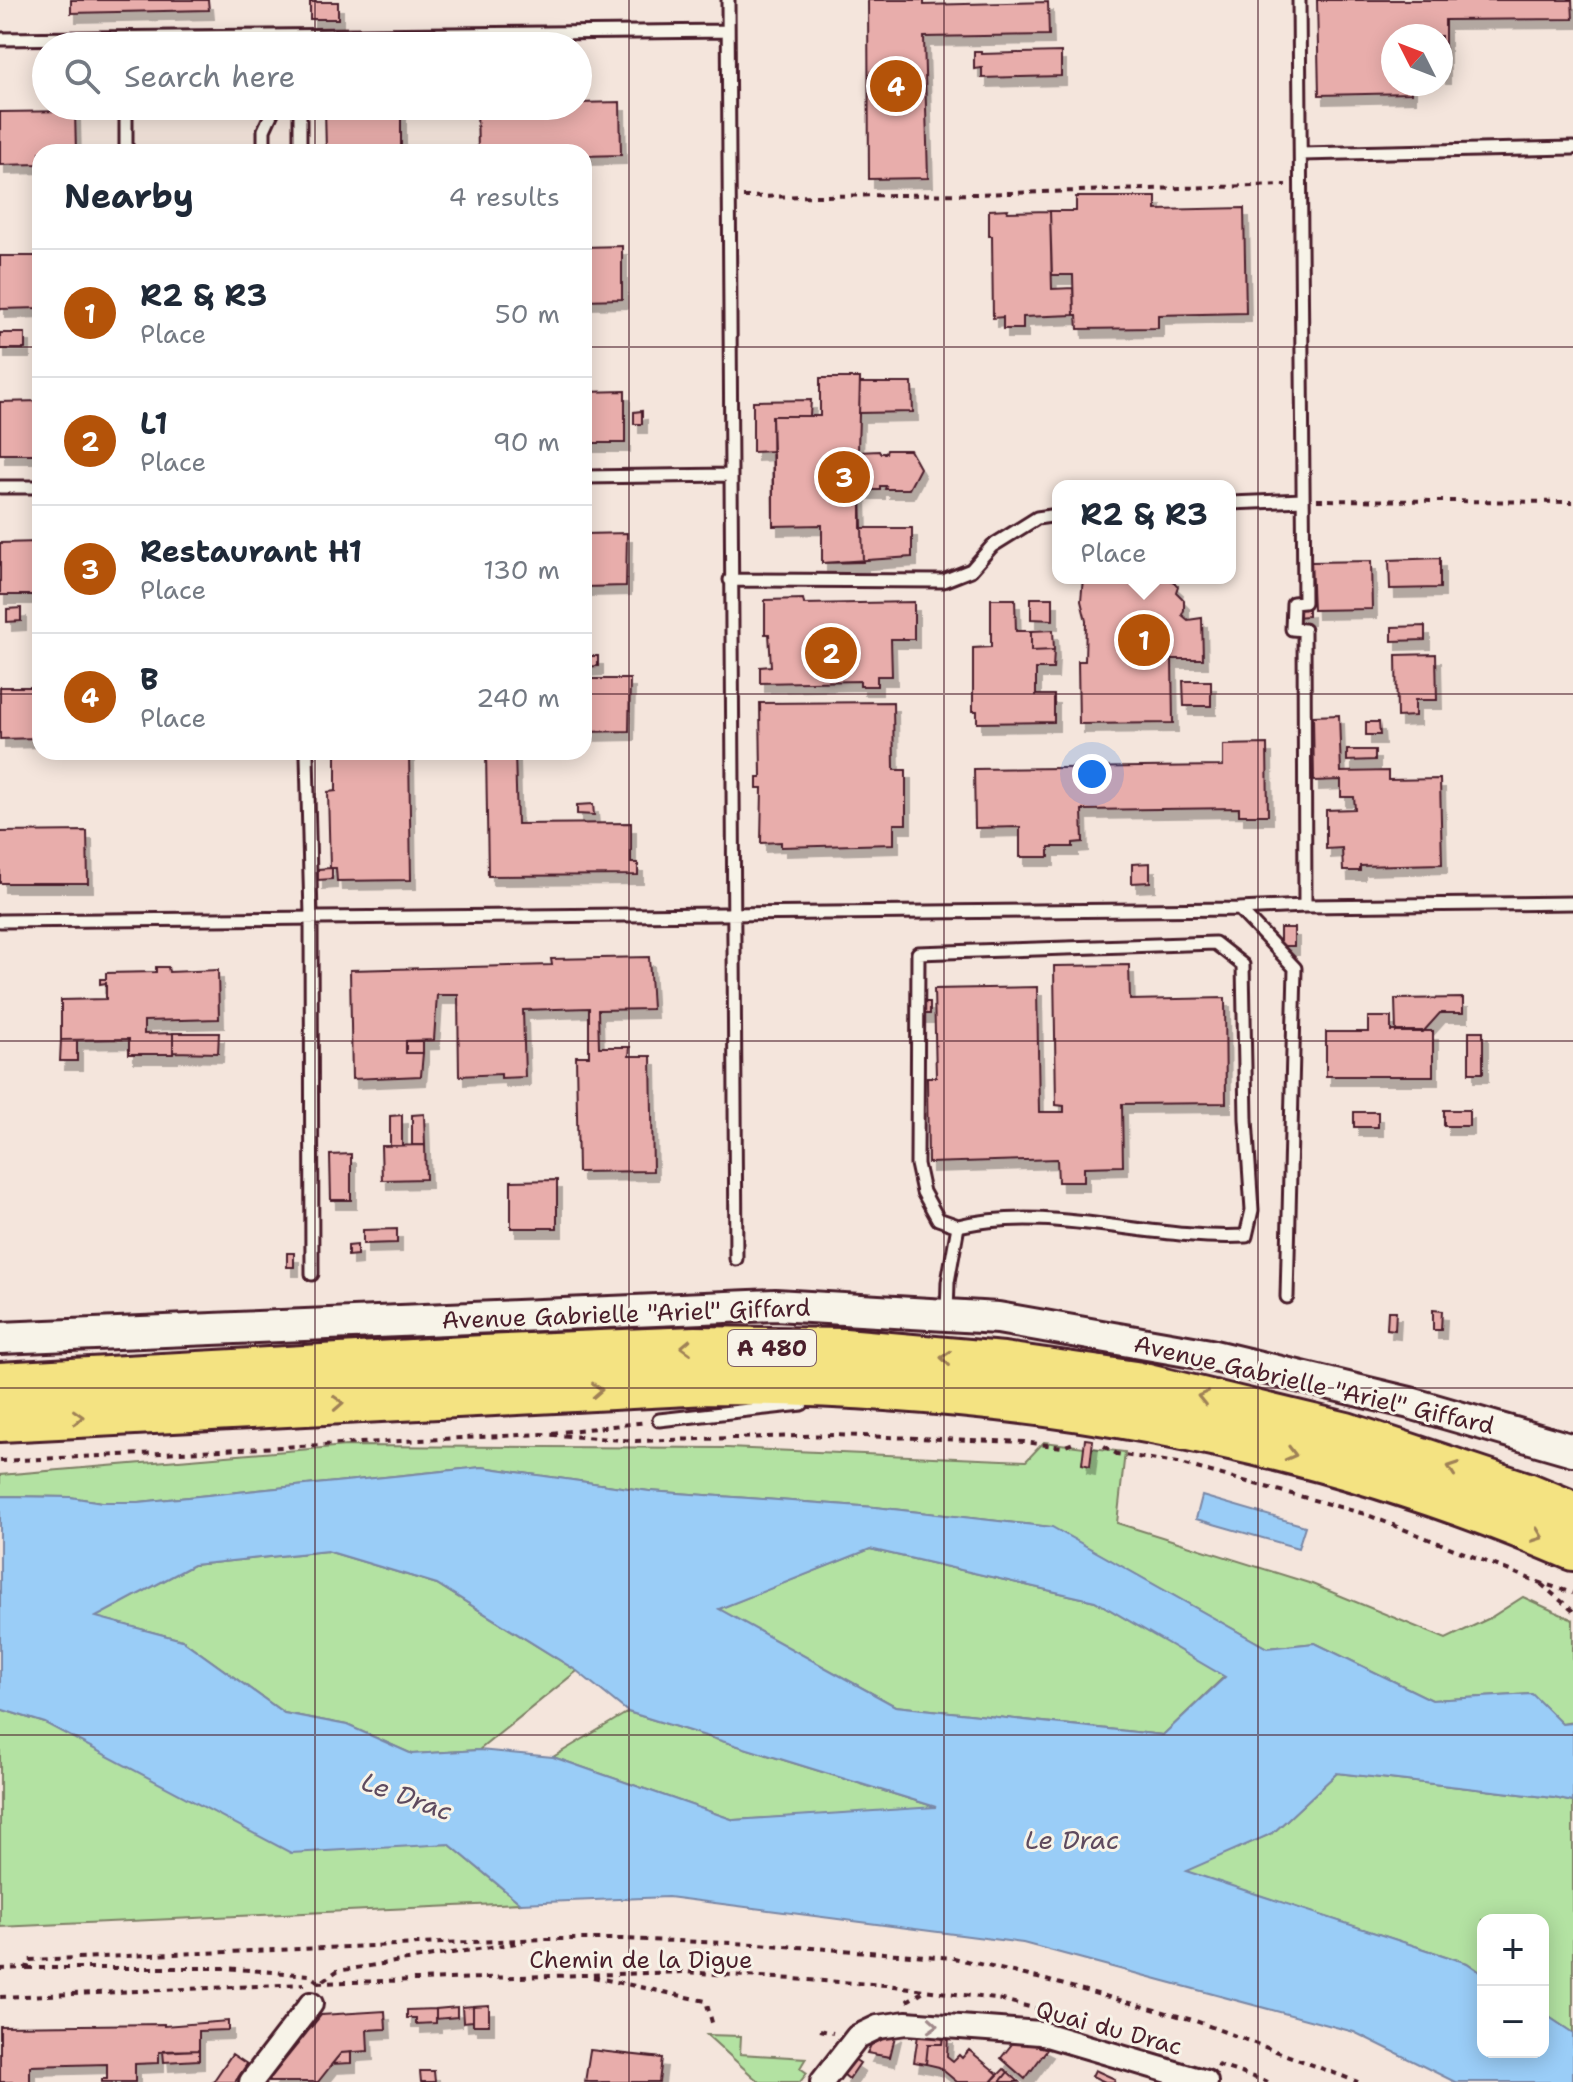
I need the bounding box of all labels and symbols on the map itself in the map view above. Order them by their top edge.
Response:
north arrow [1381,24,1453,96]
pin: 4 [870,56,922,116]
pin: 3 [818,447,870,507]
pin: 1 [1118,610,1170,670]
pin: 2 [805,623,857,683]
your location [1072,754,1112,794]
street label: Avenue Gabrielle "Ariel" Giffard [441,1292,811,1336]
street label: Avenue Gabrielle "Ariel" Giffard [1131,1328,1497,1442]
road number: A 480 [728,1330,816,1366]
one-way arrow [679,1339,692,1356]
one-way arrow [939,1350,952,1367]
one-way arrow [591,1381,604,1398]
one-way arrow [1196,1389,1210,1406]
one-way arrow [332,1394,344,1411]
one-way arrow [72,1408,85,1425]
one-way arrow [1284,1445,1298,1462]
one-way arrow [1446,1462,1460,1478]
one-way arrow [1530,1526,1544,1543]
water label: Le Drac [357,1763,457,1829]
water label: Le Drac [1025,1822,1119,1857]
street label: Chemin de la Digue [529,1944,753,1976]
street label: Quai du Drac [1032,1993,1186,2063]
one-way arrow [927,2016,940,2033]

